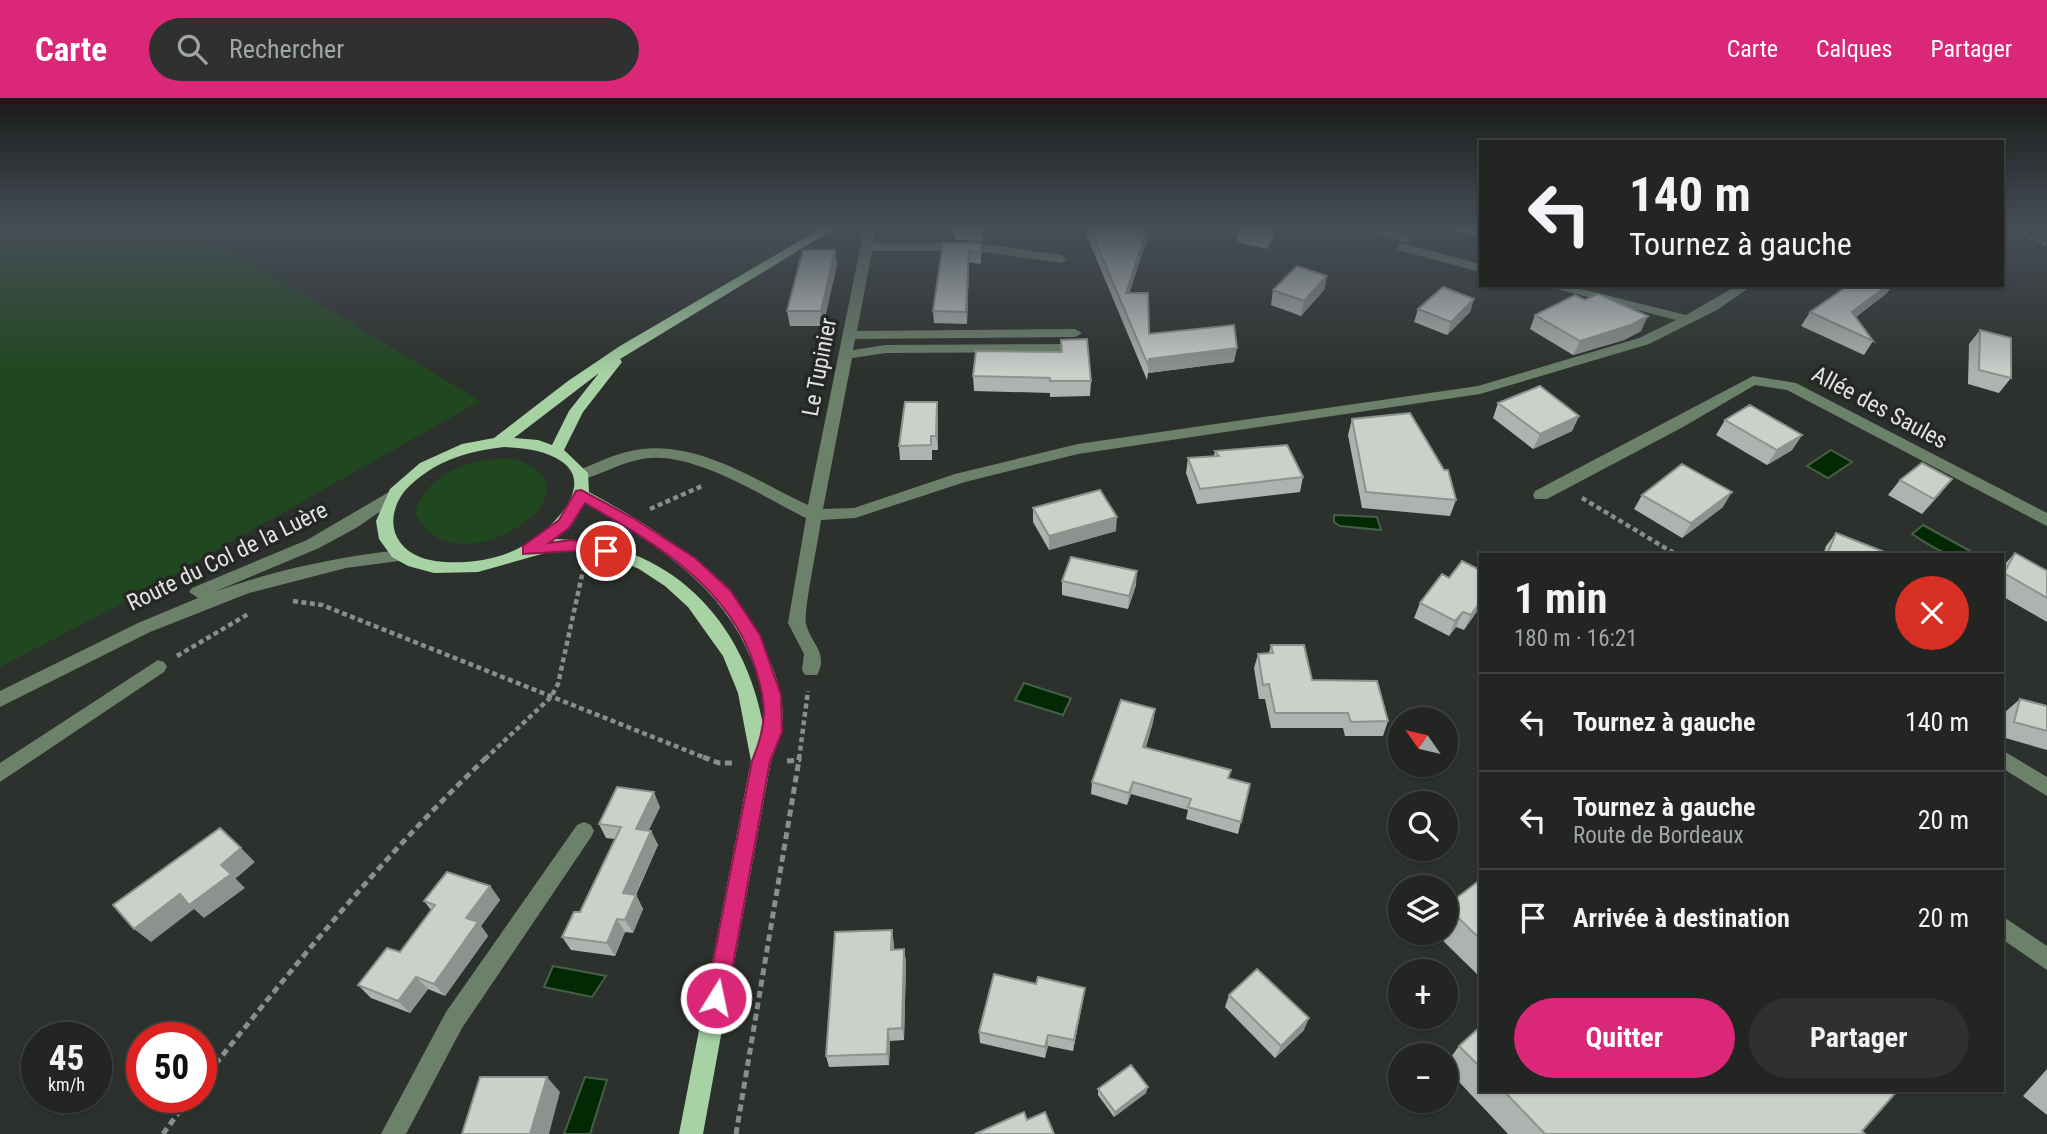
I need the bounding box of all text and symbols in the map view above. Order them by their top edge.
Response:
search box [149,18,639,81]
text: Carte [35,30,107,69]
icon: search [173,30,211,68]
text: Rechercher [229,34,344,64]
text: Carte [1727,35,1778,63]
text: Calques [1816,35,1892,63]
text: Partager [1930,35,2012,63]
text: 140 m [1629,166,1751,223]
icon: left [1514,168,1605,259]
text: Tournez à gauche [1629,225,1852,263]
street label: Le Tupinier [797,316,842,418]
street label: Allée des Saules [1808,360,1952,454]
street label: Route du Col de la Luère [123,496,332,617]
pin [576,521,636,581]
icon: arrive [587,532,625,570]
text: 1 min [1514,574,1607,623]
button: close [1895,576,1969,650]
text: 180 m · 16:21 [1514,625,1638,652]
icon: left [1514,703,1552,741]
north arrow [1388,707,1458,777]
map controls [1388,707,1458,1113]
text: Tournez à gauche [1573,707,1755,737]
text: 140 m [1905,707,1969,737]
button: search [1388,791,1458,861]
text: Tournez à gauche [1573,792,1755,822]
icon: left [1514,801,1552,839]
text: 20 m [1918,805,1969,835]
text: Route de Bordeaux [1573,822,1744,849]
button: layers [1388,875,1458,945]
icon: arrive [1514,899,1552,937]
text: Arrivée à destination [1573,903,1790,933]
text: 20 m [1918,903,1969,933]
button: + [1388,959,1458,1029]
position arrow [679,961,753,1035]
button: Quitter [1514,998,1735,1078]
button: Partager [1749,998,1969,1078]
speed limit sign: 50 [126,1022,217,1113]
text: 45 [49,1038,84,1079]
button: − [1388,1043,1458,1113]
text: km/h [48,1074,85,1095]

